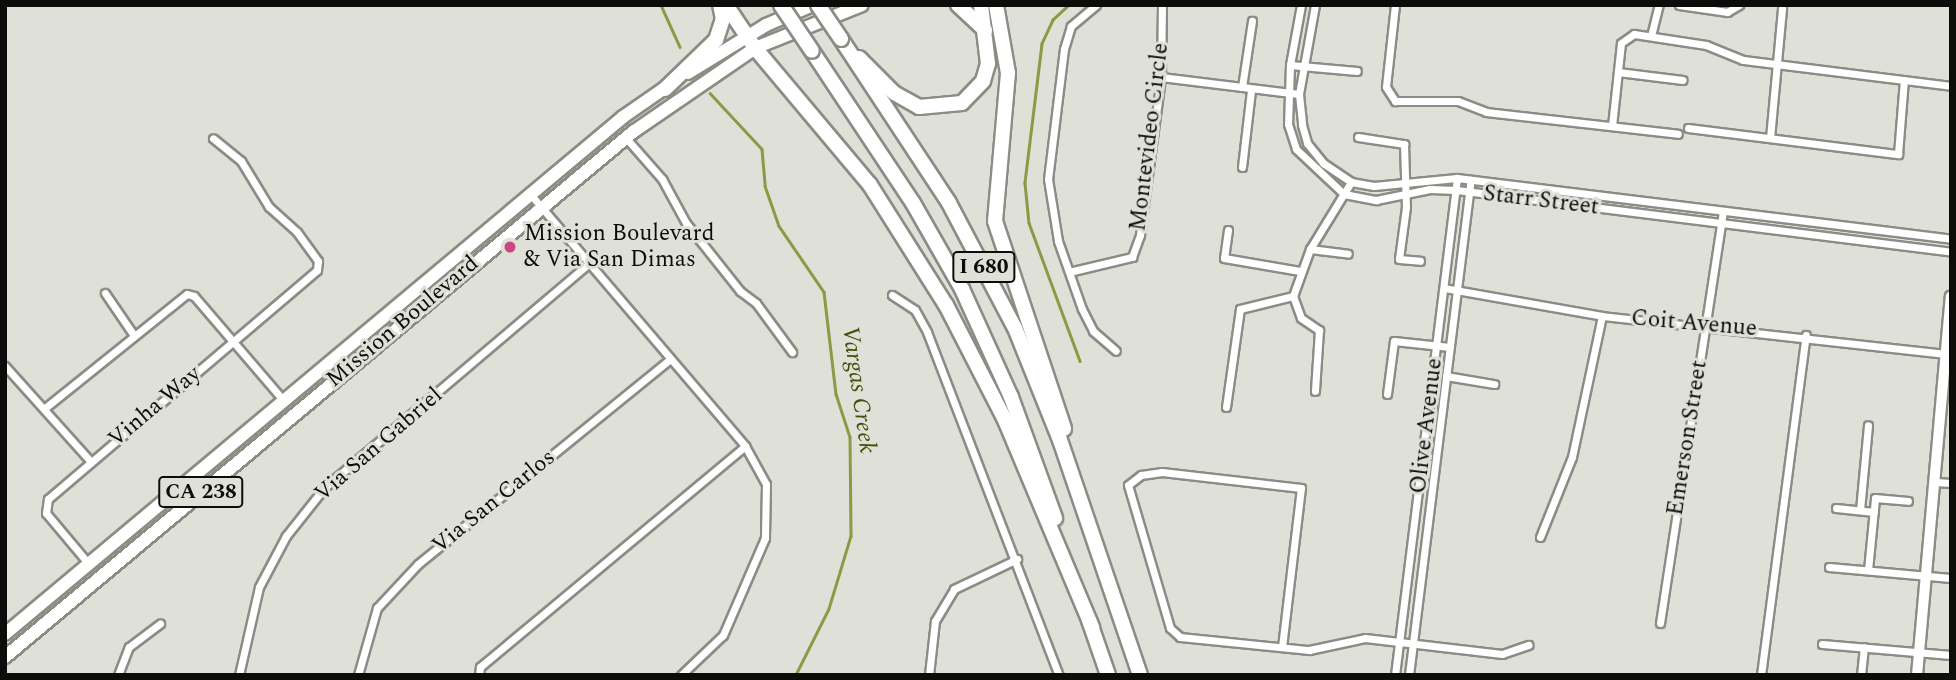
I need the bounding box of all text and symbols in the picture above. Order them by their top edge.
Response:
street label: Montevideo Circle [1125,41,1175,233]
street label: Starr Street [1482,180,1600,222]
place label: Mission Boulevard & Via San Dimas [524,220,715,274]
marker: Mission Boulevard & Via San Dimas [502,239,518,255]
street label: Mission Boulevard [321,250,485,394]
road number: I 680 [951,250,1017,284]
street label: Coit Avenue [1630,305,1758,343]
water label: Vargas Creek [835,324,881,456]
street label: Olive Avenue [1405,357,1449,495]
street label: Emerson Street [1662,358,1714,518]
street label: Vinha Way [103,360,207,454]
street label: Via San Gabriel [310,382,448,508]
street label: Via San Carlos [427,444,561,560]
road number: CA 238 [157,475,245,510]

